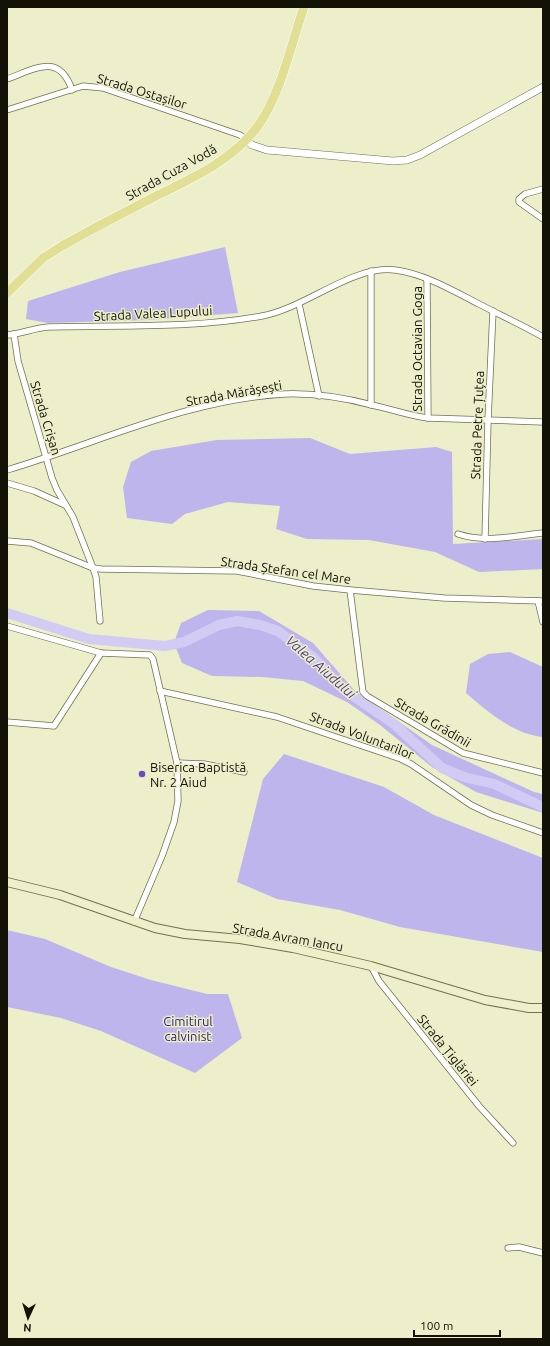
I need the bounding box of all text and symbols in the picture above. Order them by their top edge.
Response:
street label: Strada Ostașilor [95,71,189,111]
street label: Strada Cuza Vodă [123,141,219,203]
street label: Strada Octavian Goga [410,286,424,412]
street label: Strada Valea Lupului [93,303,213,323]
street label: Strada Petre Țuțea [468,370,486,480]
street label: Strada Mărășești [185,378,283,408]
street label: Strada Crișan [28,379,64,457]
street label: Strada Ștefan cel Mare [220,554,352,586]
water label: Valea Aiudului [283,632,360,702]
street label: Strada Grădinii [392,695,474,749]
street label: Strada Voluntarilor [308,709,416,761]
place label: Biserica Baptistă Nr. 2 Aiud [150,760,246,789]
marker: Biserica Baptistă Nr. 2 Aiud [137,769,147,779]
street label: Strada Avram Iancu [232,920,344,954]
street label: Strada Țiglăriei [415,1012,481,1088]
park label: Cimitirul calvinist [163,1014,213,1043]
north arrow [8,1298,48,1338]
scale bar [414,1312,500,1338]
text: 100 m [420,1319,453,1332]
text: N [23,1322,32,1334]

